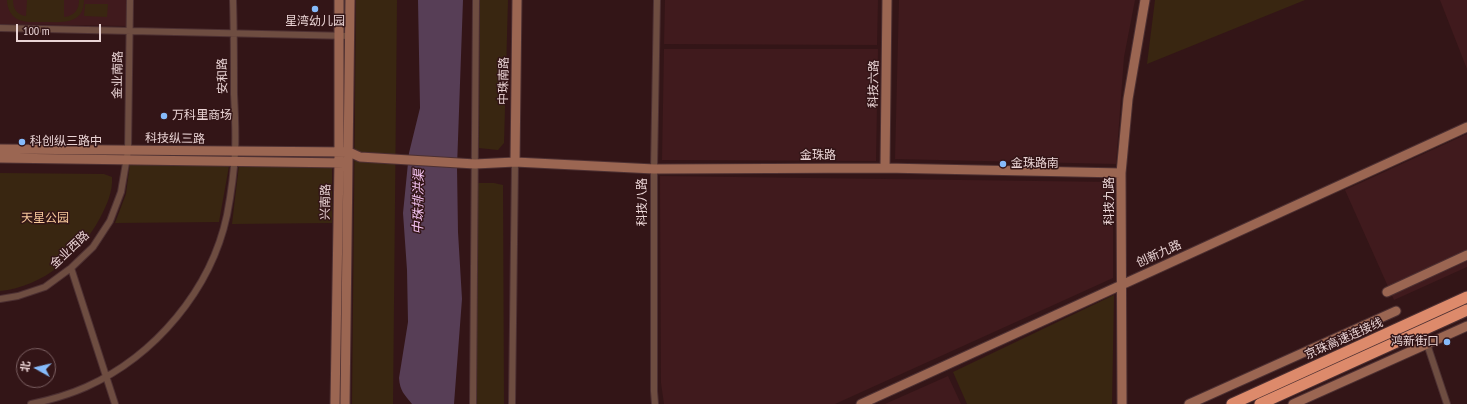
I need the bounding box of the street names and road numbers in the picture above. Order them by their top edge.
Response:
street label: 金业南路 [110,51,126,99]
street label: 中珠南路 [496,57,512,105]
street label: 安和路 [215,58,231,94]
street label: 科技六路 [866,60,882,108]
street label: 科技纵三路 [145,131,205,147]
street label: 金珠路 [800,149,836,163]
street label: 科技九路 [1103,177,1117,225]
street label: 科技八路 [636,178,650,226]
street label: 兴南路 [318,184,334,220]
street label: 金业西路 [48,228,92,272]
street label: 创新九路 [1134,238,1184,270]
street label: 京珠高速连接线 [1303,315,1385,363]

